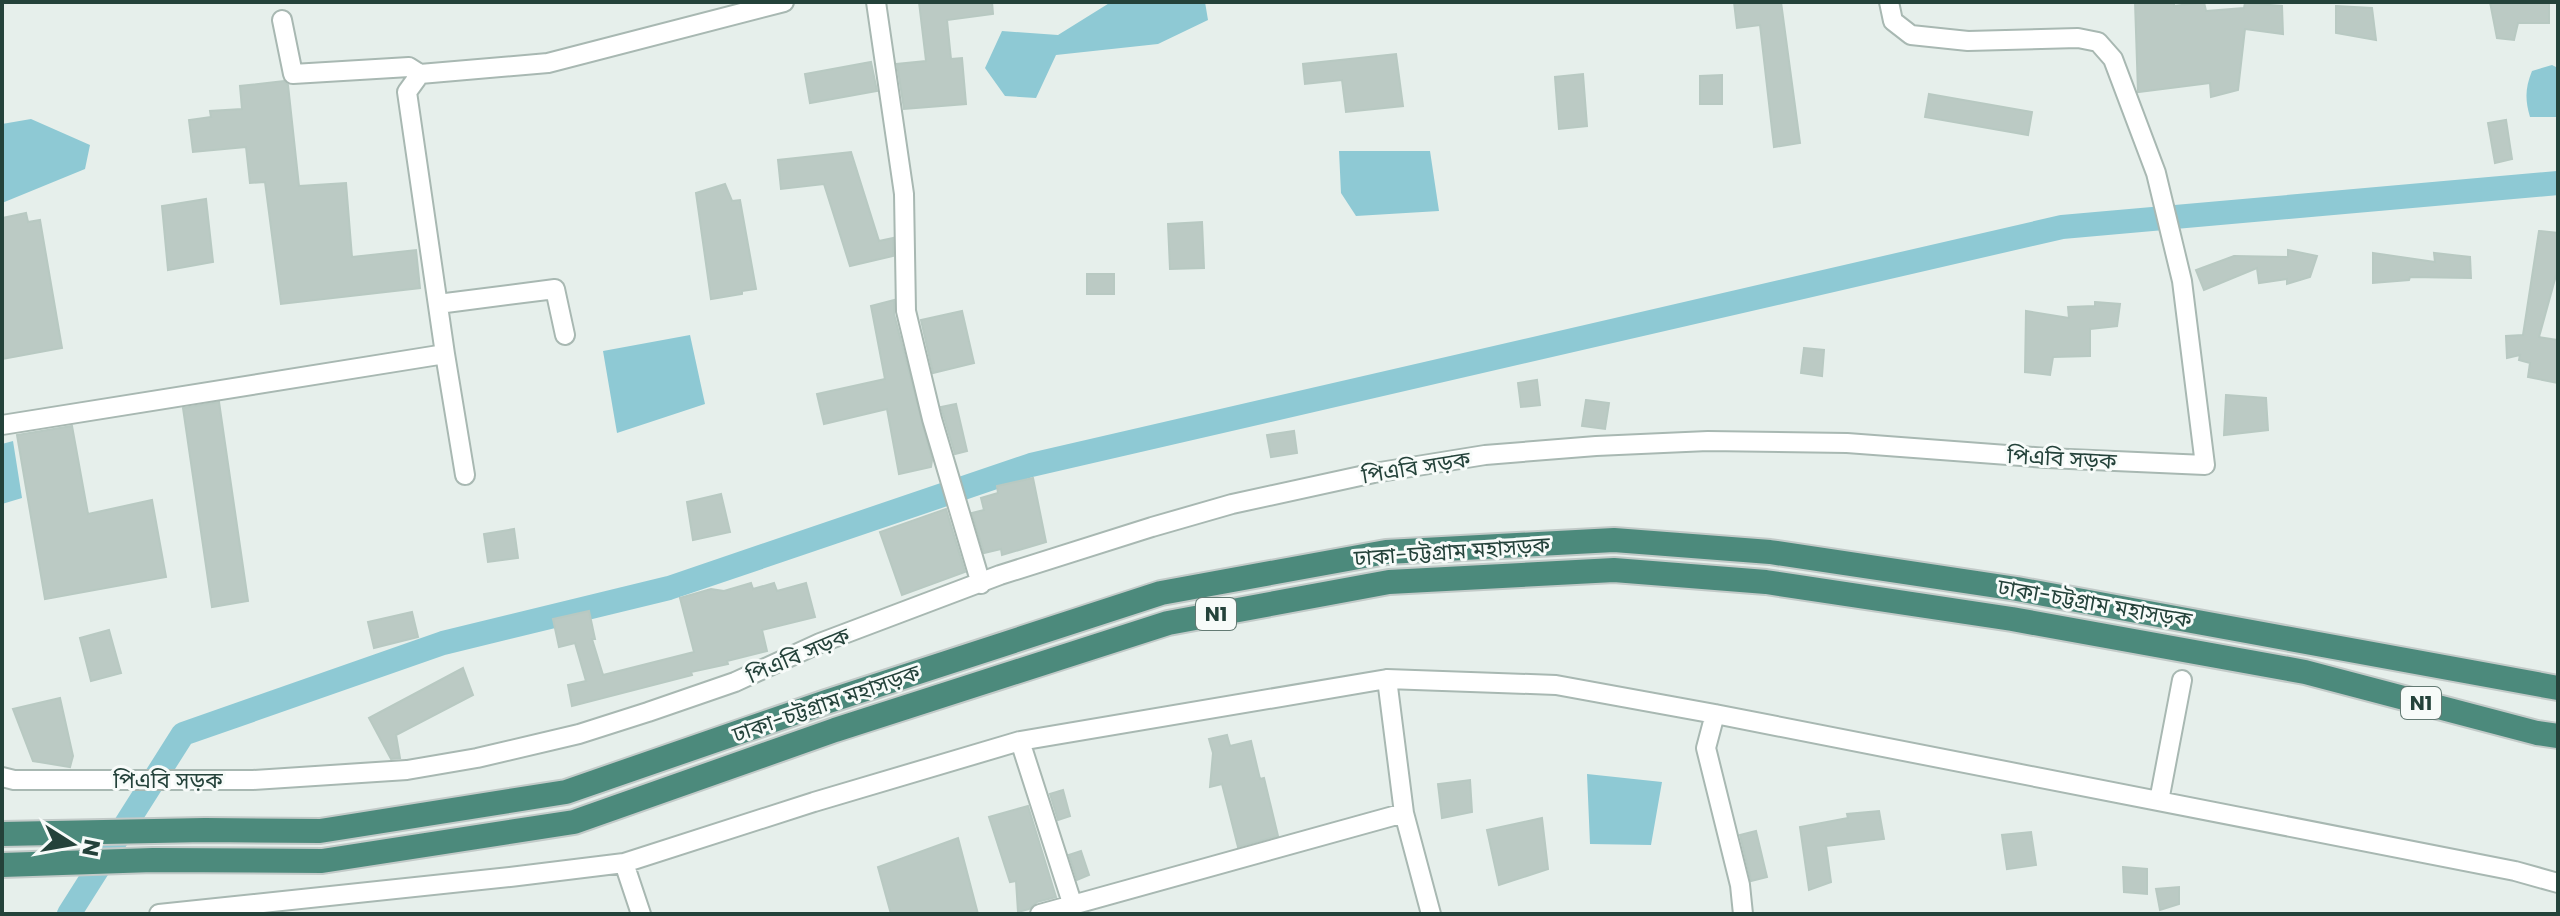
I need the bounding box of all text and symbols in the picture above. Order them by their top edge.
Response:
street label: পিএবি সড়ক [2005,440,2118,477]
street label: পিএবি সড়ক [1359,444,1473,492]
street label: ঢাকা-চট্টগ্রাম মহাসড়ক [1352,529,1551,574]
street label: ঢাকা-চট্টগ্রাম মহাসড়ক [1994,571,2195,636]
road number: N1 [1196,598,1236,630]
street label: পিএবি সড়ক [741,620,855,692]
street label: ঢাকা-চট্টগ্রাম মহাসড়ক [727,657,924,750]
road number: N1 [2401,687,2441,719]
street label: পিএবি সড়ক [112,765,223,796]
north arrow [32,804,112,884]
text: N [74,837,108,859]

